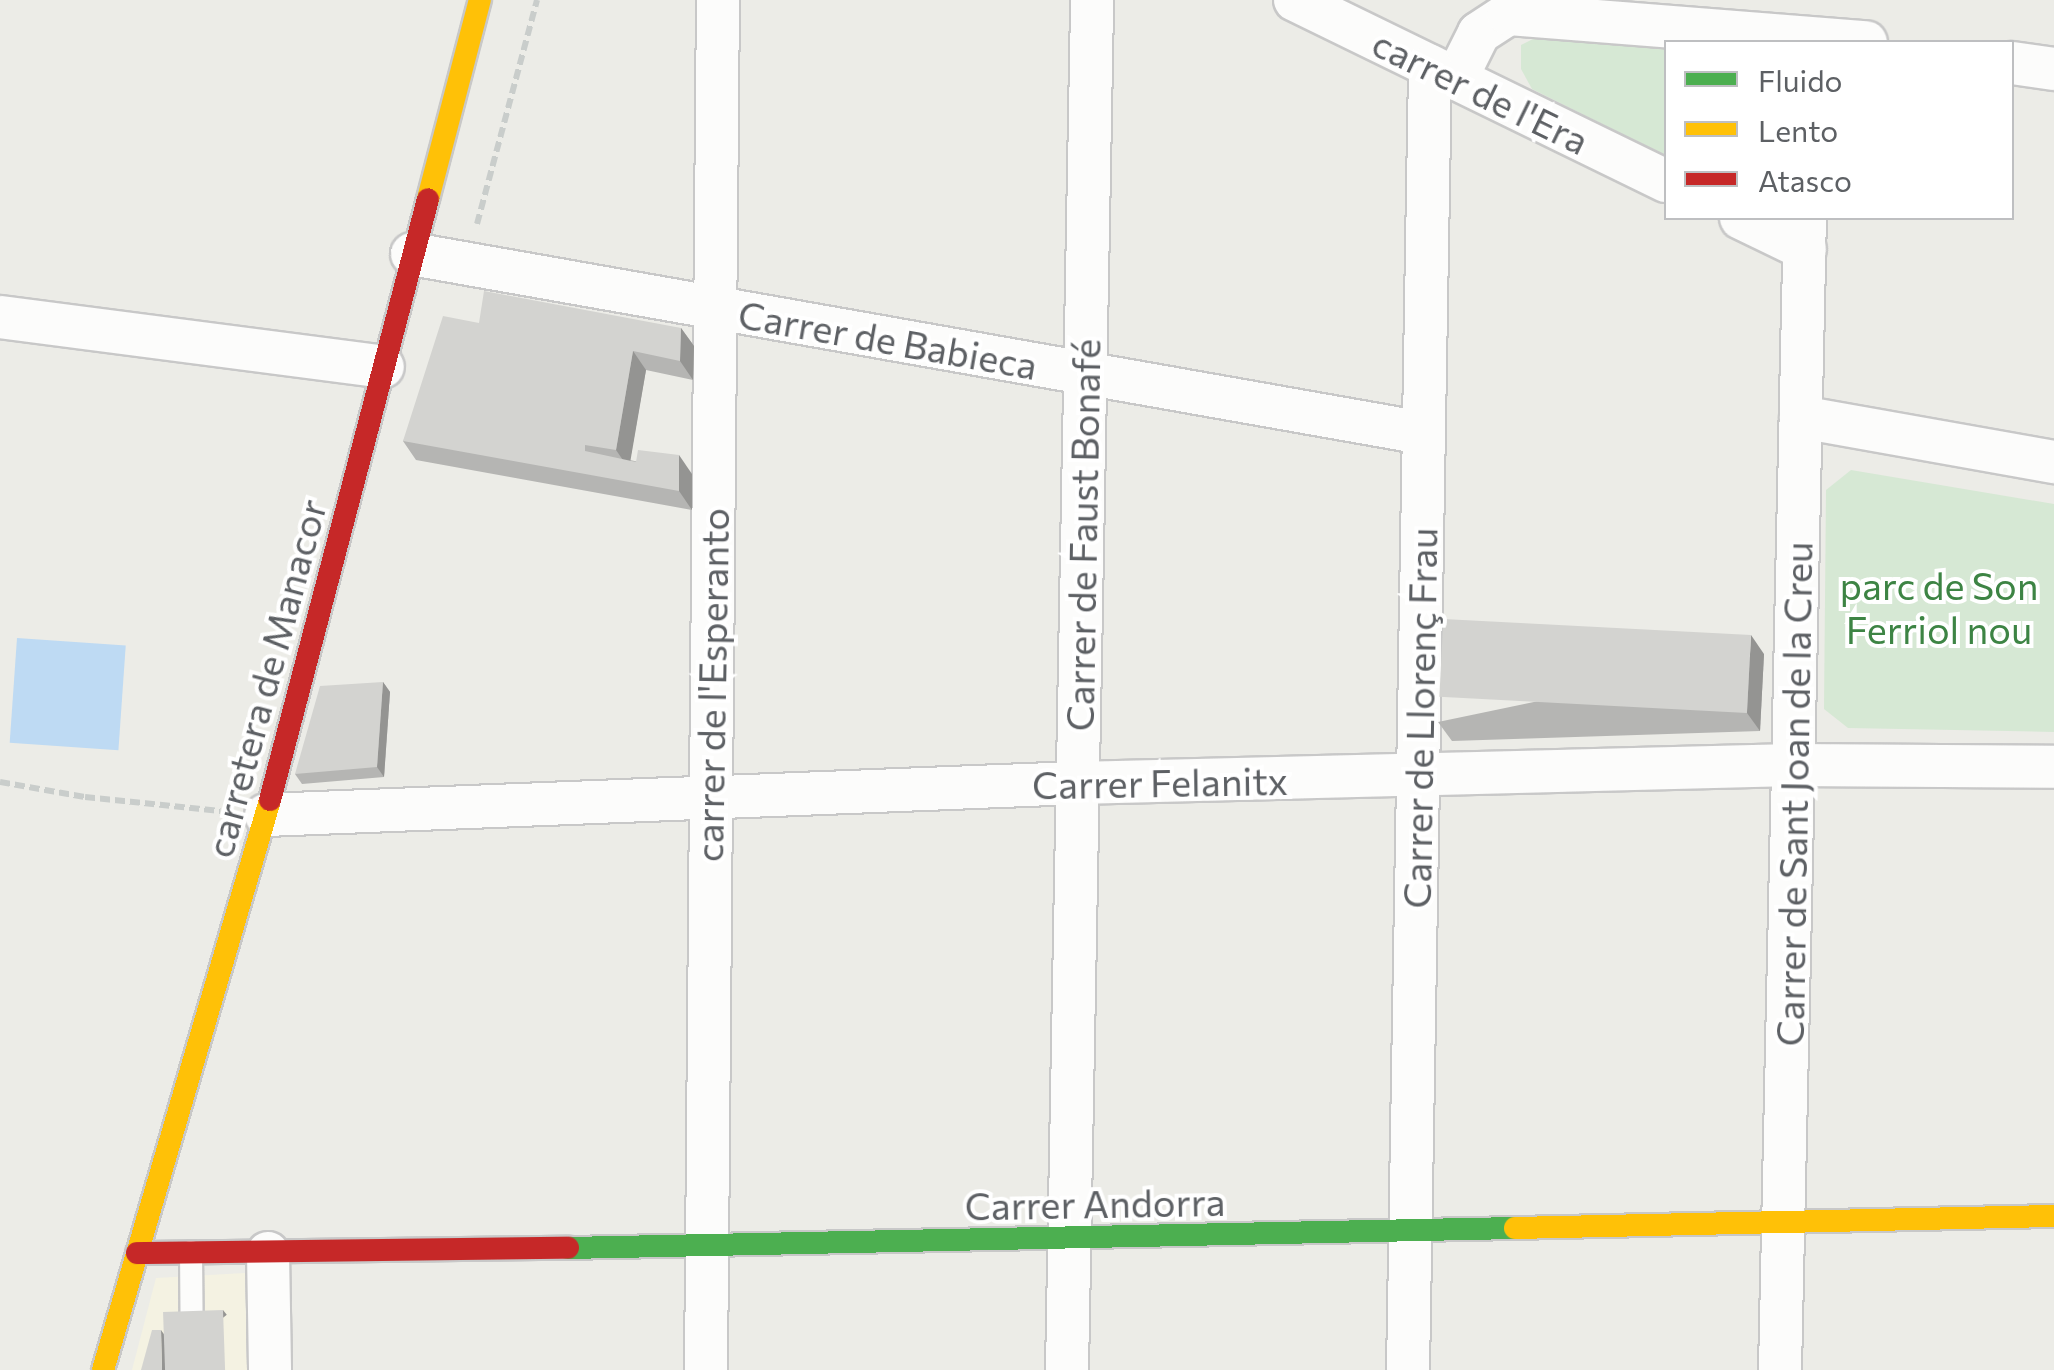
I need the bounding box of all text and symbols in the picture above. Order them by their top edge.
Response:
street label: carrer de l'Era [1366,19,1596,163]
legend [1664,40,2014,220]
text: Fluido [1758,61,1843,98]
text: Lento [1758,111,1838,148]
text: Atasco [1758,161,1852,198]
street label: Carrer de Babieca [735,290,1041,388]
street label: Carrer de Faust Bonafé [1056,338,1108,732]
street label: carretera de Manacor [195,494,335,862]
street label: carrer de l'Esperanto [685,508,737,862]
street label: Carrer de Llorenç Frau [1393,527,1445,909]
street label: Carrer de Sant Joan de la Creu [1766,541,1820,1047]
park label: parc de Son Ferriol nou [1840,562,2038,652]
street label: Carrer Felanitx [1032,757,1288,807]
street label: Carrer Andorra [964,1178,1226,1228]

